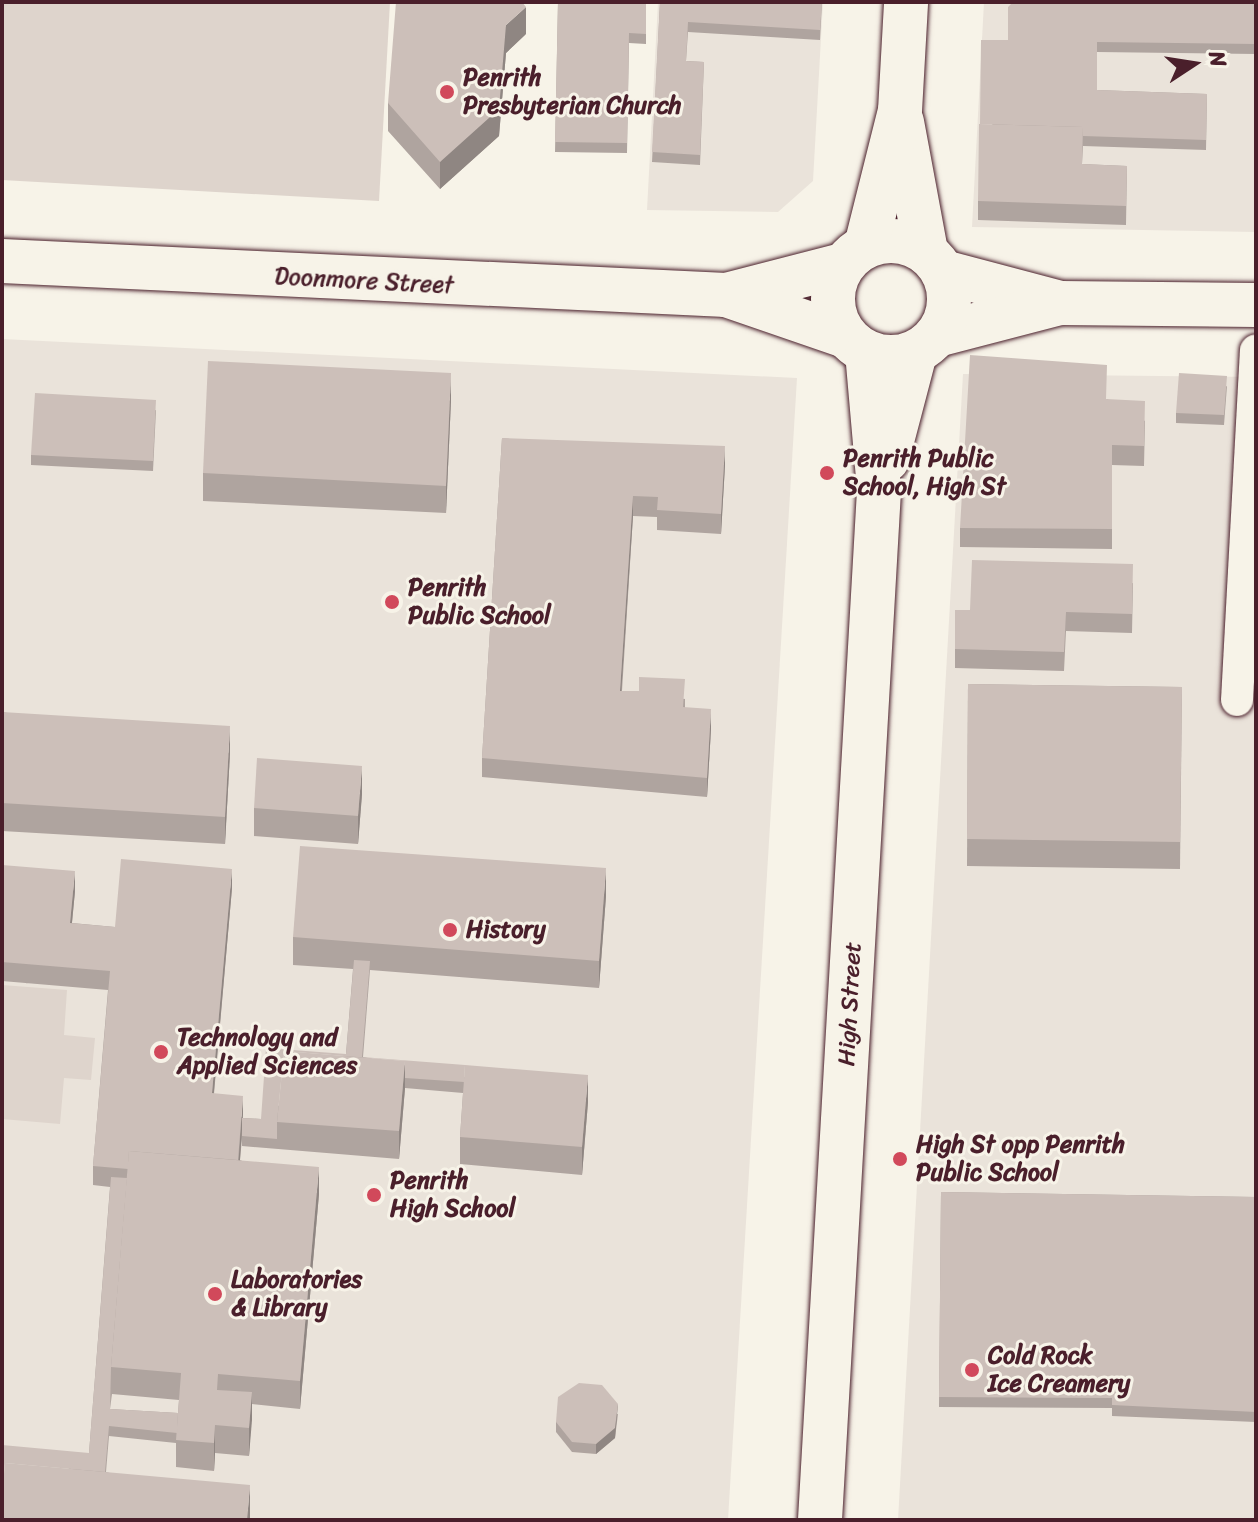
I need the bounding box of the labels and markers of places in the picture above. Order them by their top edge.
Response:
place label: Penrith Presbyterian Church [463,64,681,120]
marker: Penrith Presbyterian Church [438,83,456,101]
place label: Penrith Public School, High St [843,445,1007,501]
marker: Penrith Public School, High St [818,464,836,482]
place label: Penrith Public School [408,574,551,630]
marker: Penrith Public School [383,593,401,611]
place label: History [466,916,546,944]
marker: History [441,921,459,939]
place label: Technology and Applied Sciences [177,1024,356,1080]
marker: Technology and Applied Sciences [152,1043,170,1061]
place label: High St opp Penrith Public School [916,1131,1125,1187]
marker: High St opp Penrith Public School [891,1150,909,1168]
place label: Penrith High School [390,1167,515,1223]
marker: Penrith High School [365,1186,383,1204]
place label: Laboratories & Library [231,1266,362,1322]
marker: Laboratories & Library [206,1285,224,1303]
place label: Cold Rock Ice Creamery [988,1342,1130,1398]
marker: Cold Rock Ice Creamery [963,1361,981,1379]

